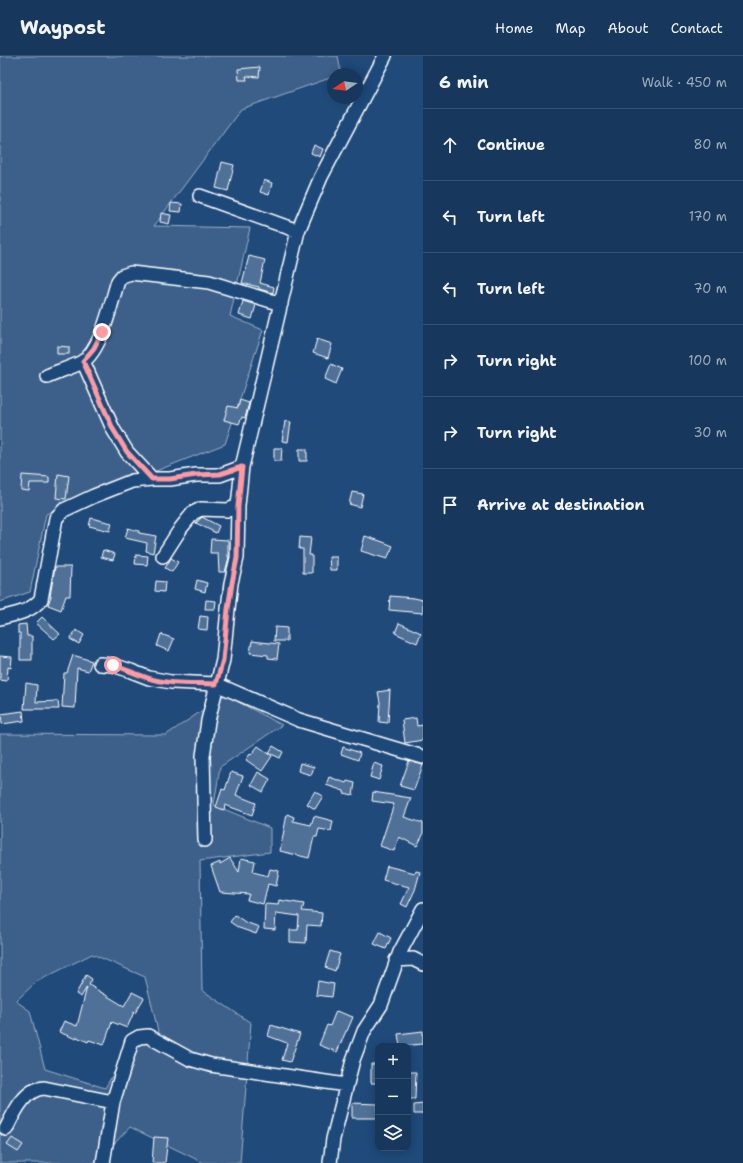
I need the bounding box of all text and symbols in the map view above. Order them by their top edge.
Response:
text: Waypost [20,15,105,40]
text: Home [495,19,534,37]
text: Map [556,19,586,37]
text: About [608,19,649,37]
text: Contact [671,19,723,37]
north arrow [327,68,363,104]
text: 6 min [439,71,489,93]
text: Walk · 450 m [642,74,727,91]
icon: ahead [439,134,461,156]
text: Continue [477,135,545,155]
text: 80 m [693,136,727,153]
icon: left [439,206,461,228]
text: Turn left [477,207,545,227]
text: 170 m [689,208,727,225]
icon: left [439,278,461,300]
text: Turn left [477,279,545,299]
text: 70 m [693,280,727,297]
route end [93,323,111,341]
icon: right [439,350,461,372]
text: Turn right [477,351,557,371]
text: 100 m [688,352,727,369]
icon: right [439,422,461,444]
text: Turn right [477,423,557,443]
text: 30 m [693,424,727,441]
icon: arrive [439,494,461,516]
text: Arrive at destination [477,495,645,515]
route start [104,656,122,674]
map controls [375,1043,411,1151]
button: + [375,1043,411,1079]
button: − [375,1079,411,1115]
button: layers [375,1115,411,1151]

